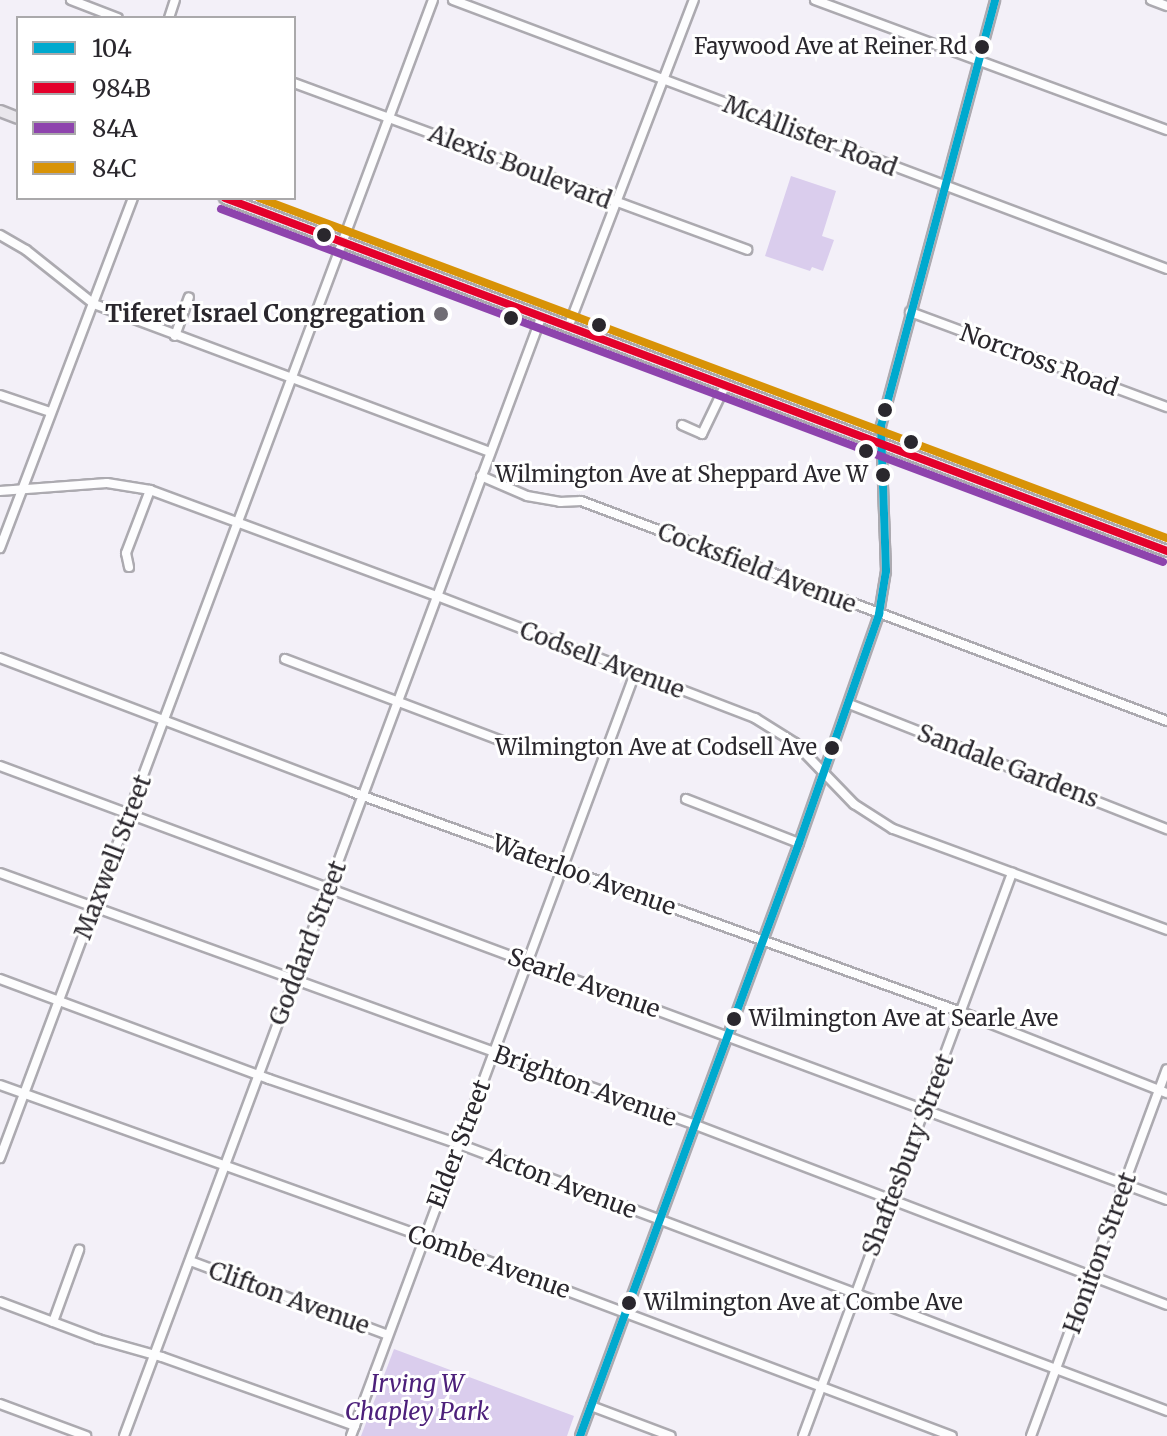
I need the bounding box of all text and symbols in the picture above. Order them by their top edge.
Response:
legend [16,16,296,200]
text: 104 [92,33,132,64]
place label: Faywood Ave at Reiner Rd [694,34,967,60]
marker: Faywood Ave at Reiner Rd [974,39,990,55]
text: 984B [92,73,151,104]
street label: McAllister Road [719,90,901,182]
text: 84A [92,113,138,144]
street label: Alexis Boulevard [424,119,616,215]
text: 84C [92,153,137,184]
unlabelled marker [316,227,332,243]
place label: Tiferet Israel Congregation [105,300,425,328]
marker: Tiferet Israel Congregation [432,305,450,323]
unlabelled marker [503,310,519,326]
unlabelled marker [591,317,607,333]
street label: Norcross Road [956,318,1122,402]
unlabelled marker [877,402,893,418]
unlabelled marker [903,434,919,450]
unlabelled marker [858,443,874,459]
place label: Wilmington Ave at Sheppard Ave W [495,462,868,488]
marker: Wilmington Ave at Sheppard Ave W [875,467,891,483]
street label: Cocksfield Avenue [654,517,860,619]
street label: Codsell Avenue [516,615,688,705]
street label: Sandale Gardens [913,718,1103,814]
place label: Wilmington Ave at Codsell Ave [495,735,817,761]
marker: Wilmington Ave at Codsell Ave [824,740,840,756]
street label: Maxwell Street [69,771,157,943]
street label: Waterloo Avenue [488,828,680,922]
street label: Goddard Street [263,857,353,1029]
street label: Searle Avenue [504,942,664,1024]
place label: Wilmington Ave at Searle Ave [749,1006,1058,1032]
marker: Wilmington Ave at Searle Ave [726,1011,742,1027]
street label: Brighton Avenue [490,1040,680,1132]
street label: Shaftesbury Street [856,1050,960,1260]
street label: Elder Street [421,1076,497,1212]
street label: Acton Avenue [483,1141,641,1225]
street label: Honiton Street [1058,1169,1142,1337]
street label: Combe Avenue [404,1219,574,1305]
street label: Clifton Avenue [205,1256,373,1340]
place label: Wilmington Ave at Combe Ave [644,1290,963,1316]
marker: Wilmington Ave at Combe Ave [621,1295,637,1311]
park label: Irving W Chapley Park [345,1370,489,1426]

